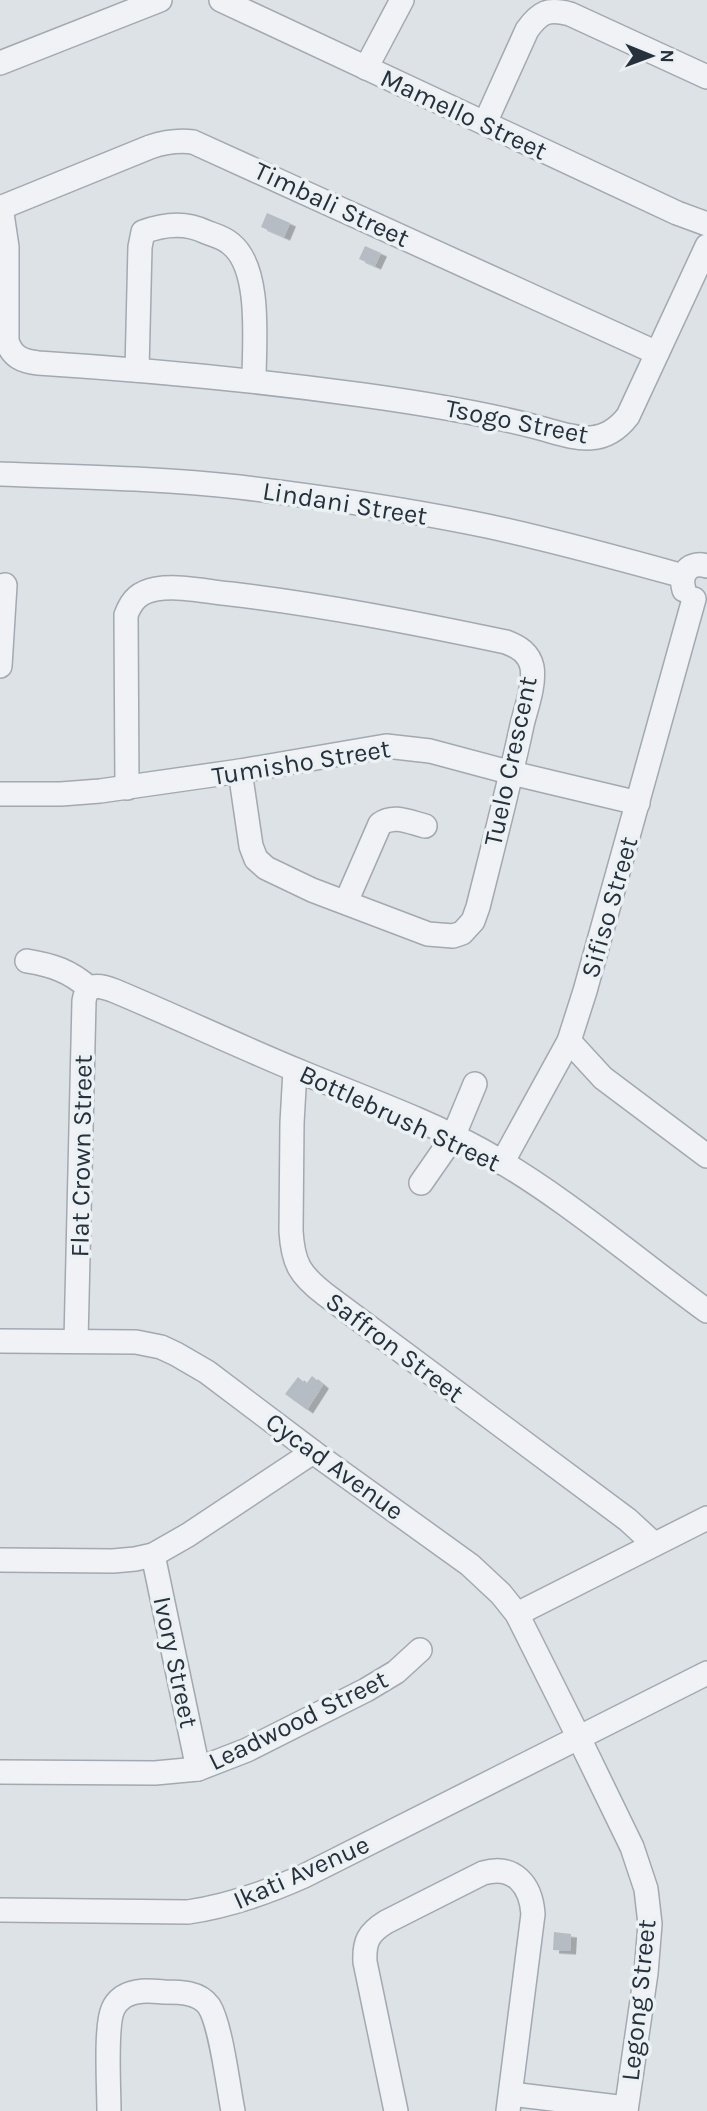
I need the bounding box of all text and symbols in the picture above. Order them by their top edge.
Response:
north arrow [616,21,686,91]
text: N [656,49,678,63]
street label: Mamello Street [376,62,552,167]
street label: Timbali Street [249,155,414,254]
street label: Tsogo Street [443,392,591,451]
street label: Lindani Street [260,475,430,532]
street label: Tuelo Crescent [477,673,544,849]
street label: Tumisho Street [210,733,393,792]
street label: Sifiso Street [575,833,644,981]
street label: Flat Crown Street [64,1054,99,1258]
street label: Bottlebrush Street [294,1058,505,1179]
street label: Saffron Street [320,1285,470,1409]
street label: Cycad Avenue [260,1406,410,1527]
street label: Ivory Street [146,1594,205,1731]
street label: Leadwood Street [204,1664,393,1777]
street label: Ikati Avenue [228,1829,374,1916]
street label: Legong Street [615,1918,662,2082]

